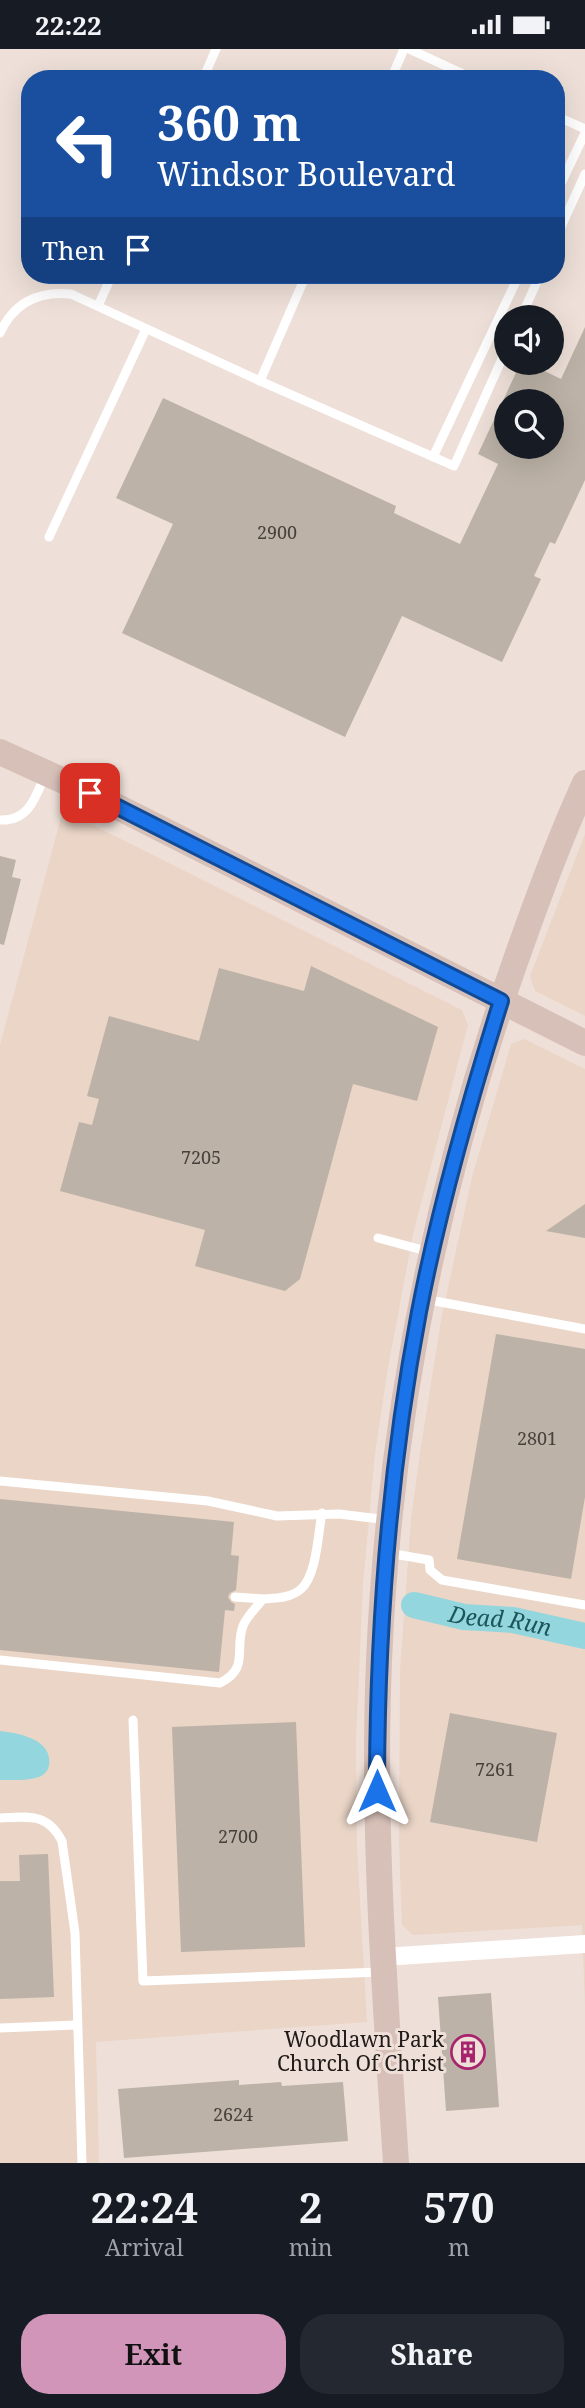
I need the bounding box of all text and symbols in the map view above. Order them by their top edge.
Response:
text: 22:22 [35,7,102,43]
text: 360 m [157,89,301,155]
icon: left [42,98,133,189]
text: Windsor Boulevard [157,152,455,195]
icon: arrive [119,231,157,269]
text: Then [42,232,105,268]
map controls [494,305,564,459]
button: sound [494,305,564,375]
button: search [494,389,564,459]
house number: 2900 [257,520,297,544]
pin [60,763,120,823]
icon: arrive [71,774,109,812]
house number: 7205 [181,1145,221,1169]
house number: 2801 [517,1426,557,1450]
water label: Dead Run [445,1597,555,1643]
position arrow [340,1754,414,1828]
house number: 7261 [475,1757,515,1781]
house number: 2700 [218,1824,258,1848]
place label: Woodlawn Park Church Of Christ [277,2025,445,2077]
building icon: Woodlawn Park Church Of Christ [449,2033,487,2071]
house number: 2624 [213,2102,253,2126]
text: 22:24 [91,2178,198,2235]
text: 2 [299,2178,323,2235]
text: 570 [423,2178,494,2235]
text: Arrival [105,2231,184,2263]
text: min [289,2231,333,2263]
text: m [448,2231,470,2263]
button: Exit [21,2314,286,2394]
button: Share [300,2314,564,2394]

